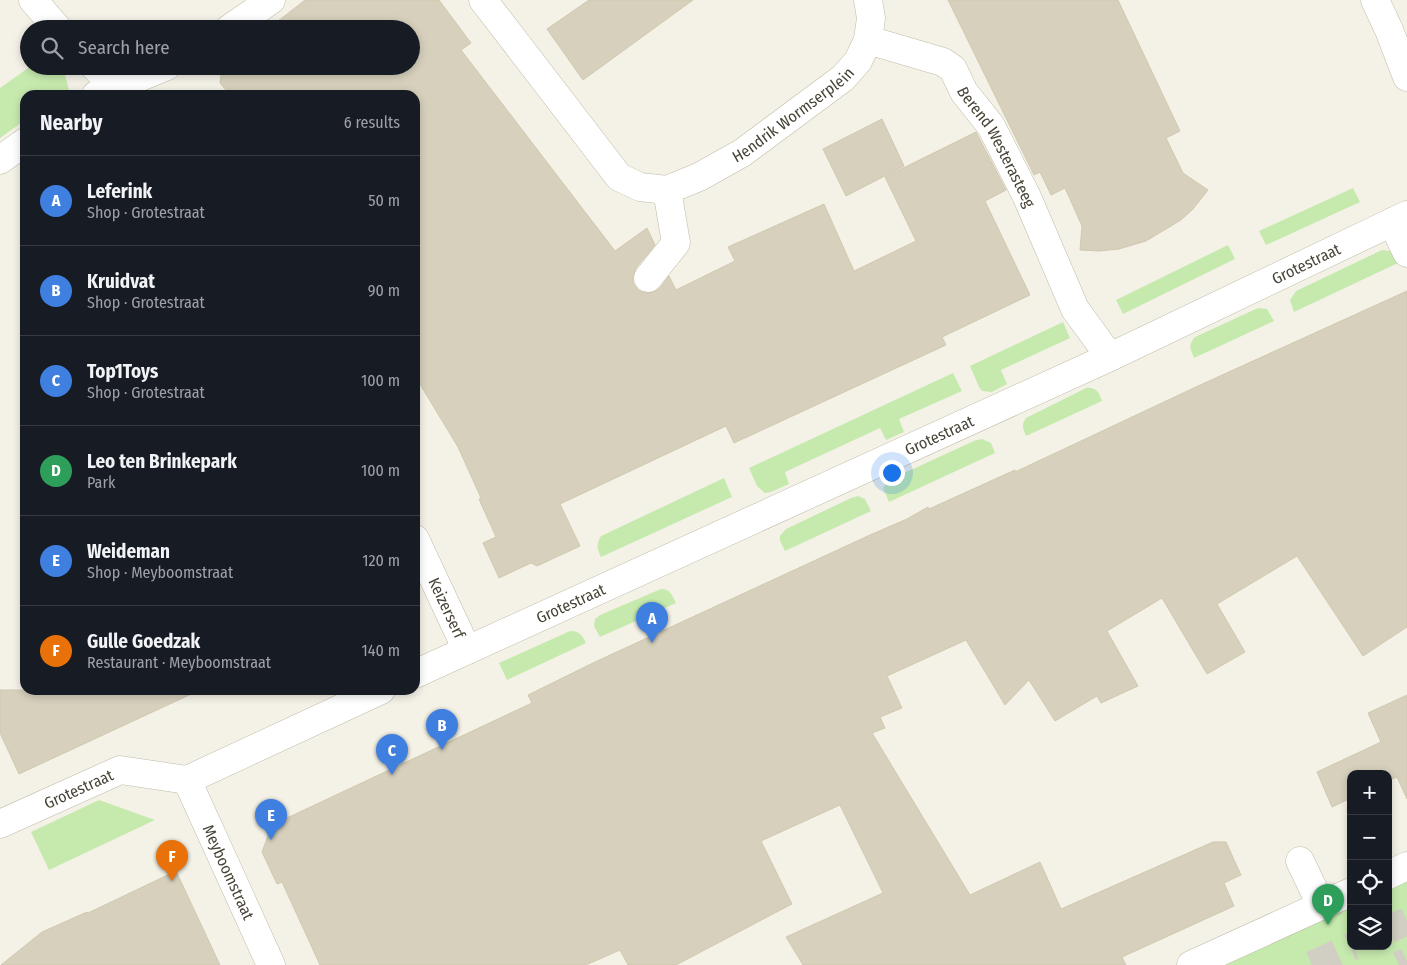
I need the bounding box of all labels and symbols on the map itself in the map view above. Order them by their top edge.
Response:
street label: Hendrik Wormserplein [729,64,858,167]
street label: Berend Westerasteeg [953,84,1039,211]
street label: Grotestraat [1269,239,1344,288]
street label: Grotestraat [902,411,977,459]
your location [879,460,905,486]
street label: Keizerserf [424,575,470,642]
street label: Grotestraat [533,579,609,627]
pin: A [636,602,668,643]
pin: B [426,709,458,750]
pin: C [376,734,408,775]
street label: Grotestraat [41,765,117,813]
pin: E [255,799,287,840]
street label: Meyboomstraat [199,822,258,923]
pin: F [156,840,188,881]
pin: D [1312,884,1344,925]

